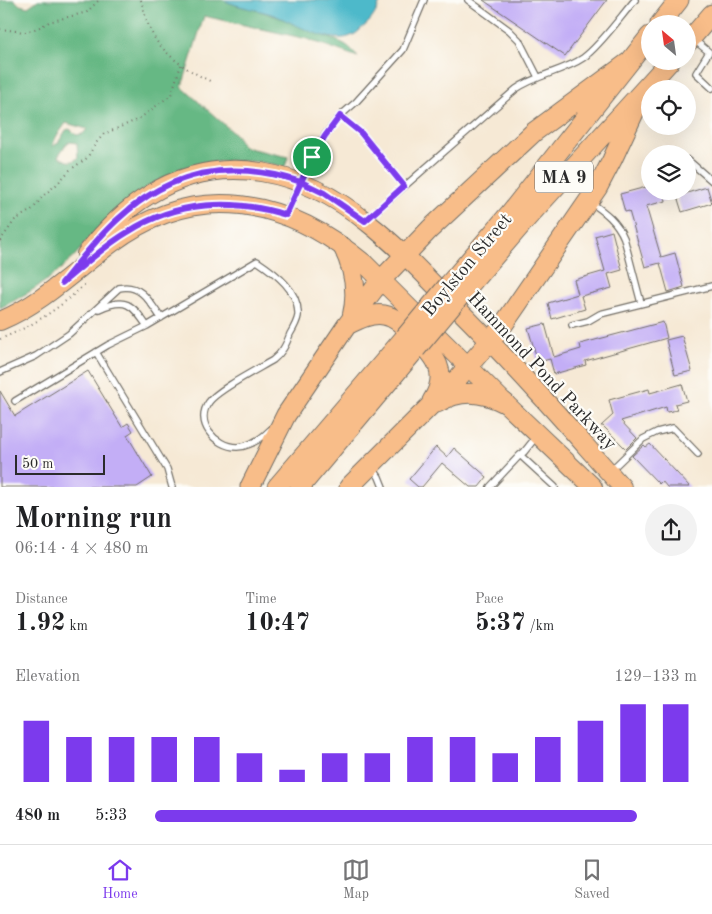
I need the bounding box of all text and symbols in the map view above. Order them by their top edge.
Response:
north arrow [641,15,696,70]
map controls [641,15,696,200]
button: locate [641,80,696,135]
pin [291,136,333,178]
icon: arrive [298,143,326,171]
button: layers [641,145,696,200]
road number: MA 9 [535,162,593,192]
street label: Boylston Street [420,210,516,321]
street label: Hammond Pond Parkway [463,289,619,455]
scale bar [15,452,105,475]
text: 50 m [22,457,53,471]
button: share [645,504,697,556]
text: Morning run [15,506,172,534]
text: 06:14 · 4 × 480 m [15,541,148,557]
text: Distance [15,592,68,606]
text: Time [245,592,276,606]
text: Pace [475,592,503,606]
text: 1.92 [15,611,66,636]
text: 10:47 [245,611,310,636]
text: 5:37 [475,611,526,636]
text: km [66,619,88,633]
text: /km [526,619,554,633]
text: Elevation [15,669,80,685]
text: 129–133 m [614,669,697,685]
text: 480 m [15,808,60,824]
text: 5:33 [95,808,127,824]
tab: Home [102,856,138,903]
tab: Map [342,856,370,903]
tab: Saved [574,856,610,903]

